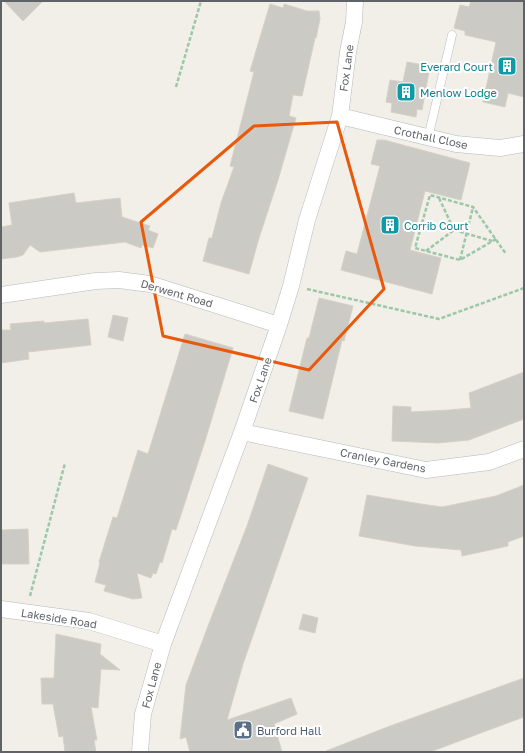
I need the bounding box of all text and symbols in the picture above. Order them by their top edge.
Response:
street label: Fox Lane [336,44,356,92]
building icon: Everard Court [496,55,518,77]
place label: Everard Court [420,60,493,73]
building icon: Menlow Lodge [395,81,417,103]
place label: Menlow Lodge [420,86,497,99]
street label: Crothall Close [393,123,469,151]
building icon: Corrib Court [379,214,401,236]
place label: Corrib Court [404,219,469,232]
street label: Derwent Road [139,276,215,310]
street label: Fox Lane [246,355,274,405]
street label: Cranley Gardens [339,445,427,475]
street label: Lakeside Road [20,606,98,630]
street label: Fox Lane [139,660,163,710]
public building icon: Burford Hall [232,719,254,741]
place label: Burford Hall [257,724,322,737]

